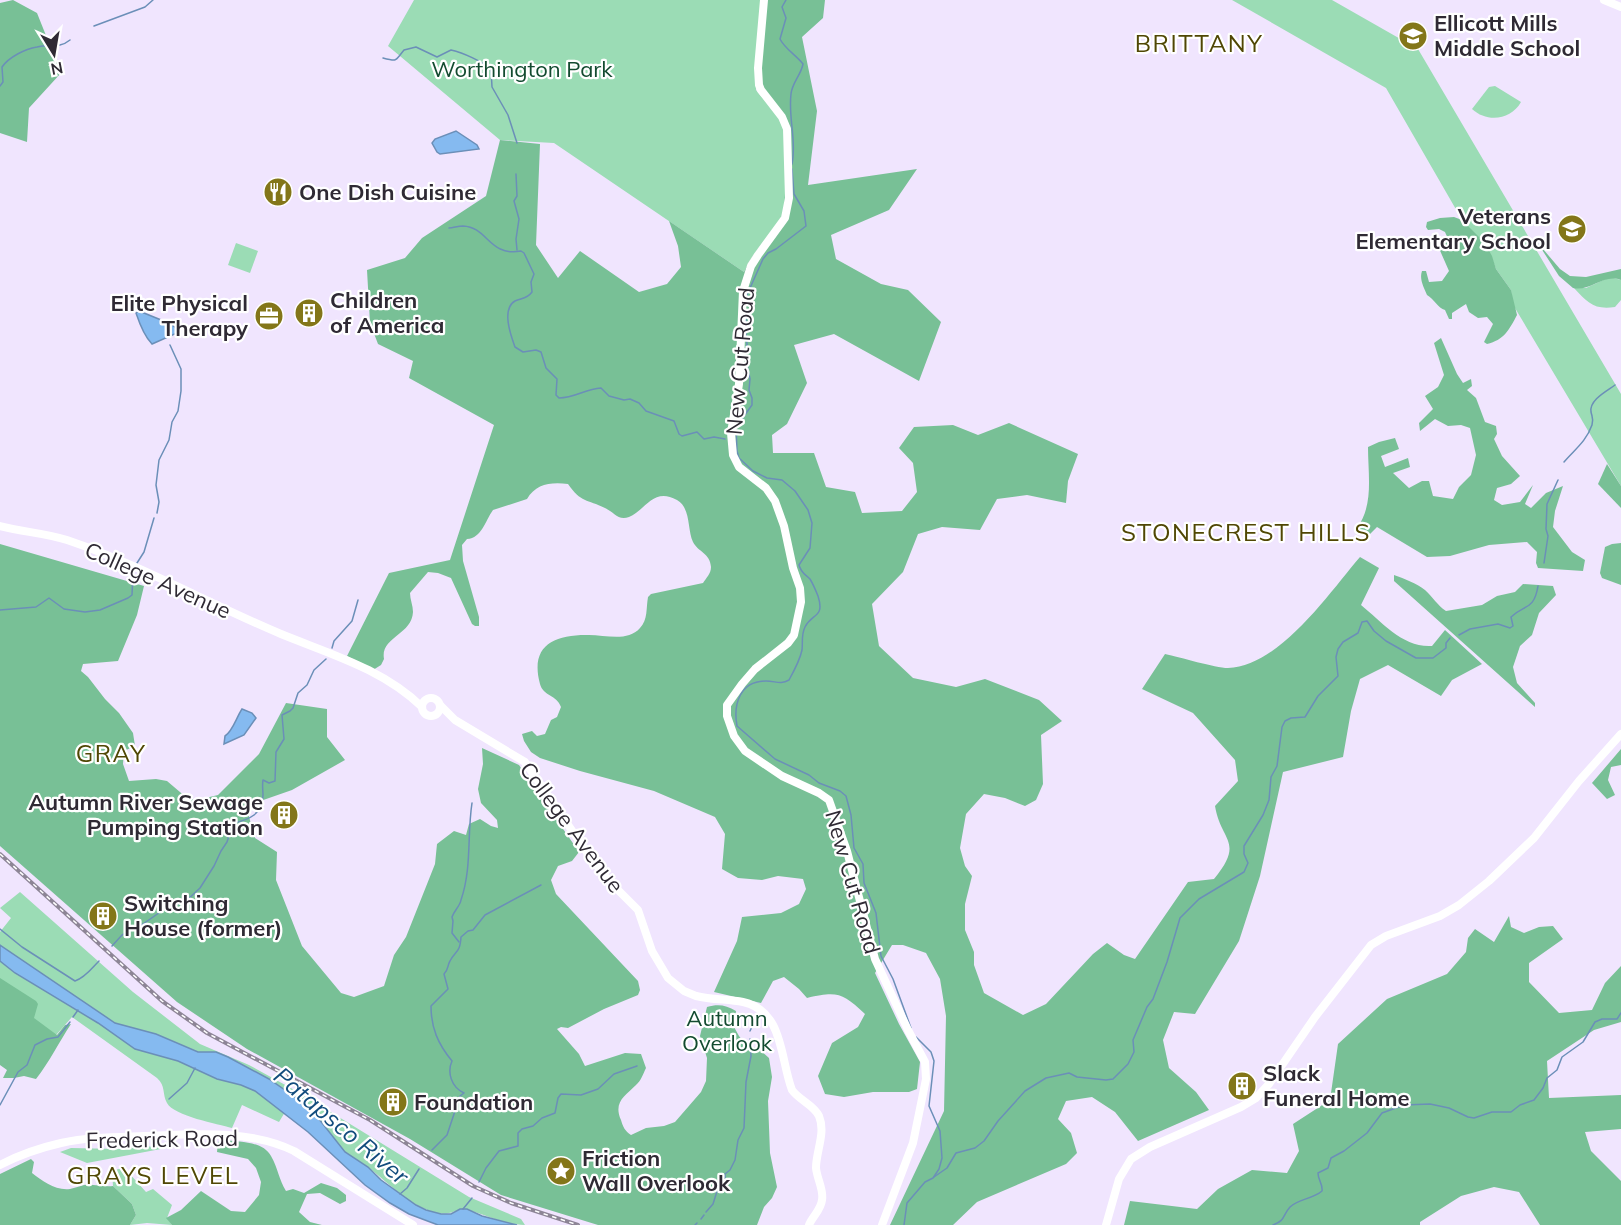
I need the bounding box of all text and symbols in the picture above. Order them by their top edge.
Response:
place label: Ellicott Mills Middle School [1434,9,1580,62]
school or university icon: Ellicott Mills Middle School [1397,20,1429,52]
north arrow [24,24,84,84]
district label: BRITTANY [1135,28,1263,58]
park label: Worthington Park [431,55,613,83]
text: N [49,58,65,80]
restaurant icon: One Dish Cuisine [262,176,294,208]
place label: One Dish Cuisine [299,178,476,206]
place label: Veterans Elementary School [1355,202,1551,255]
school or university icon: Veterans Elementary School [1556,213,1588,245]
place label: Children of America [330,286,444,339]
street label: New Cut Road [720,286,760,436]
place label: Elite Physical Therapy [110,289,248,342]
building icon: Children of America [293,297,325,329]
office icon: Elite Physical Therapy [253,300,285,332]
district label: STONECREST HILLS [1121,517,1371,547]
street label: College Avenue [81,535,235,625]
district label: GRAY [76,738,146,768]
street label: College Avenue [514,756,630,898]
place label: Autumn River Sewage Pumping Station [29,788,263,841]
building icon: Autumn River Sewage Pumping Station [268,799,300,831]
street label: New Cut Road [819,807,887,957]
place label: Switching House (former) [124,889,282,942]
building icon: Switching House (former) [87,900,119,932]
park label: Autumn Overlook [682,1004,773,1057]
place label: Slack Funeral Home [1263,1059,1410,1112]
water label: Patapsco River [268,1060,416,1191]
building icon: Slack Funeral Home [1226,1070,1258,1102]
building icon: Foundation [377,1086,409,1118]
place label: Foundation [414,1088,533,1116]
street label: Frederick Road [86,1124,238,1154]
place label: Friction Wall Overlook [582,1144,731,1197]
place icon: Friction Wall Overlook [545,1155,577,1187]
district label: GRAYS LEVEL [67,1160,239,1190]

